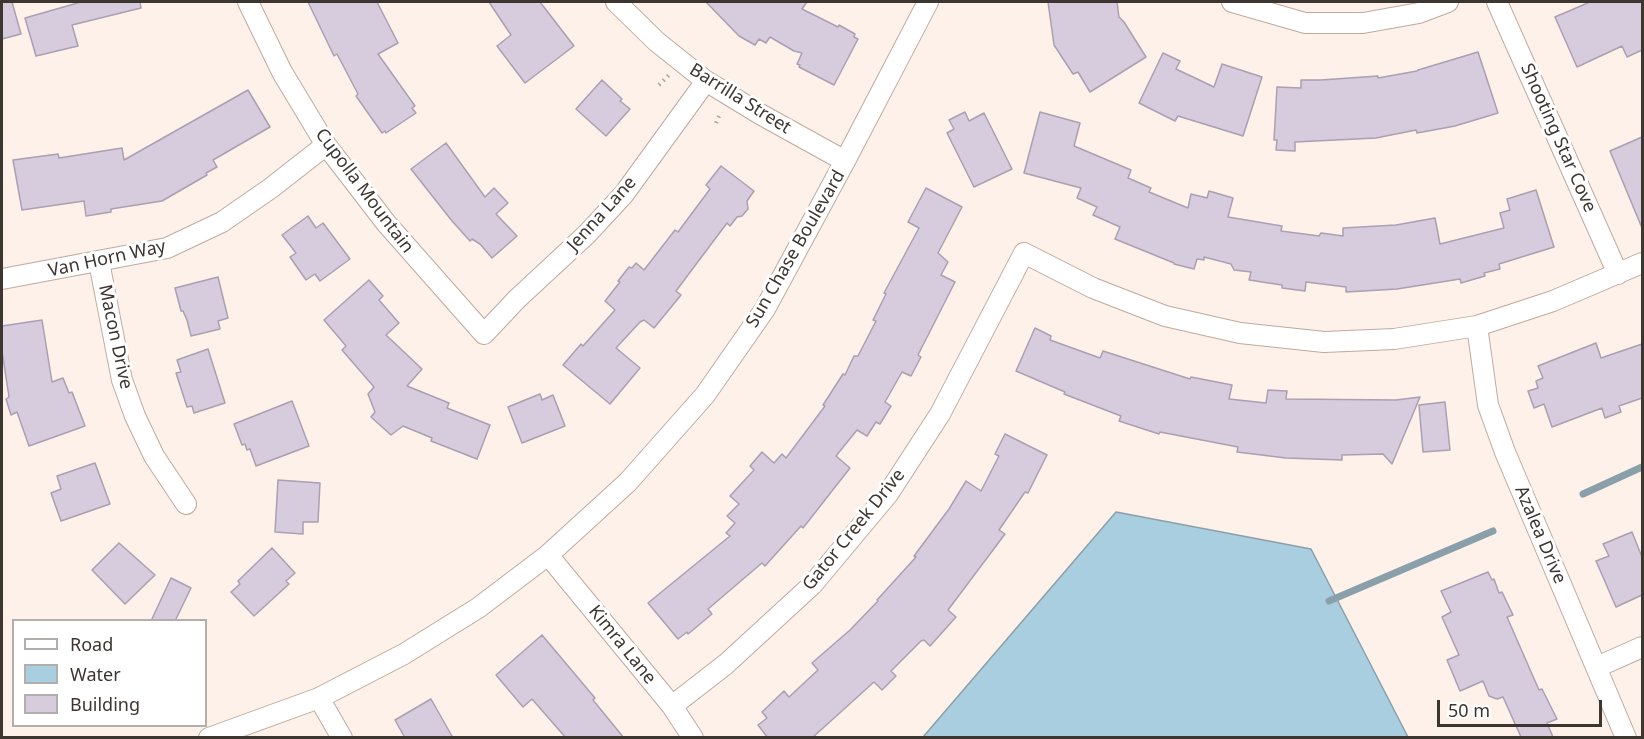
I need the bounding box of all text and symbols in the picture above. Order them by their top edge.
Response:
street label: Barrilla Street [685,59,795,139]
street label: Shooting Star Cove [1515,60,1601,216]
street label: Cupolla Mountain [310,124,418,258]
street label: Sun Chase Boulevard [742,166,850,332]
street label: Jenna Lane [563,172,641,256]
street label: Van Horn Way [46,236,168,282]
street label: Macon Drive [93,283,137,391]
street label: Gator Creek Drive [798,465,910,595]
street label: Azalea Drive [1510,483,1570,587]
street label: Kimra Lane [584,601,660,689]
legend [12,619,207,727]
text: Road [70,632,113,656]
text: Water [70,662,121,686]
scale bar [1440,688,1605,726]
text: Building [70,692,140,716]
text: 50 m [1448,698,1490,722]

